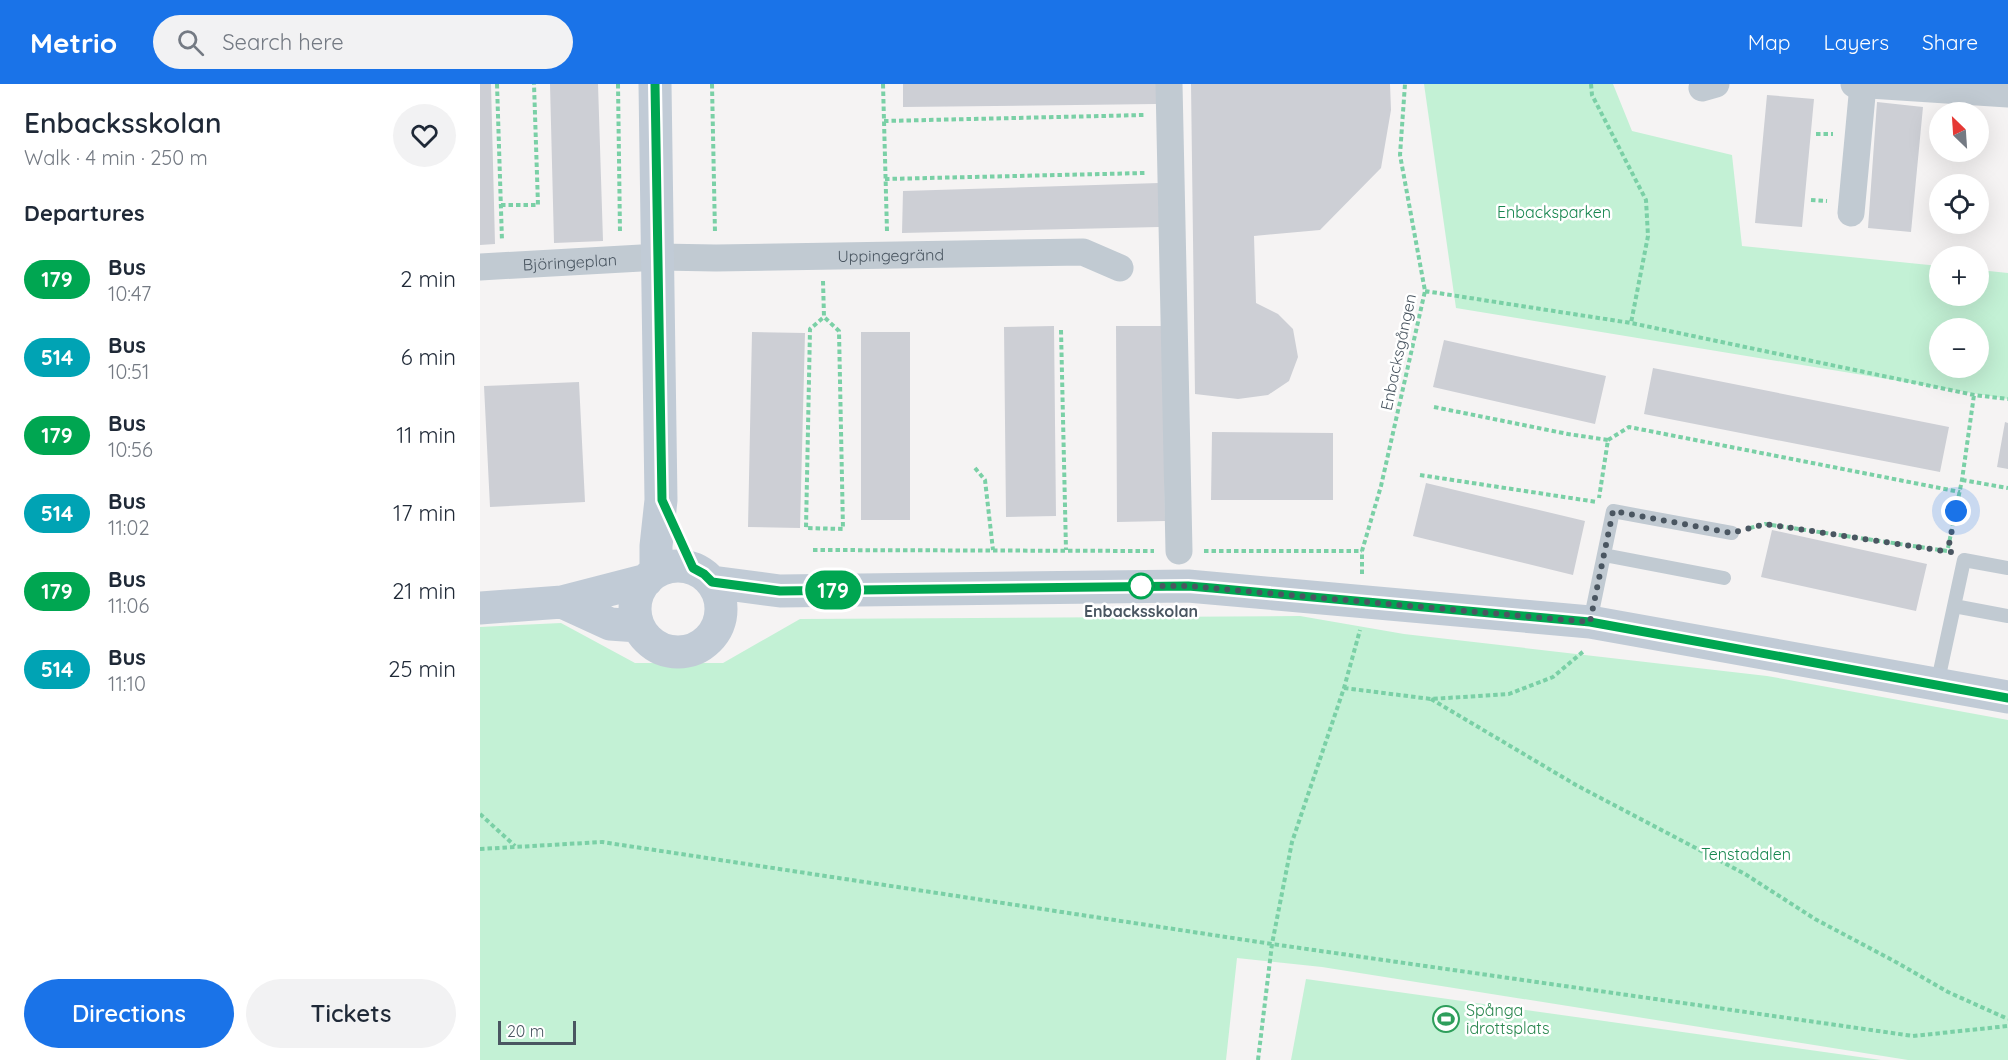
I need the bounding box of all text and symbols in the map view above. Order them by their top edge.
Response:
search box [153,15,573,69]
text: Metrio [30,25,117,60]
icon: search [174,26,207,59]
text: Search here [222,28,344,56]
text: Map [1748,29,1791,55]
text: Layers [1824,29,1889,55]
text: Share [1922,29,1978,55]
north arrow [1929,102,1989,162]
map controls [1929,102,1989,378]
button: heart [393,104,456,167]
text: Enbacksskolan [24,105,221,140]
text: Walk · 4 min · 250 m [24,145,208,170]
button: locate [1929,174,1989,234]
text: Departures [24,199,145,227]
park label: Enbacksparken [1497,202,1611,222]
street label: Uppingegränd [837,244,944,266]
button: + [1929,246,1989,306]
street label: Björingeplan [522,249,618,275]
text: Bus [108,253,146,281]
text: 2 min [400,265,456,293]
text: 179 [41,266,73,292]
text: 10:47 [108,281,151,306]
street label: Enbacksgången [1376,292,1420,412]
button: − [1929,318,1989,378]
text: Bus [108,331,146,359]
text: 6 min [401,343,456,371]
text: 514 [41,344,73,370]
text: 10:51 [108,359,149,384]
text: Bus [108,409,146,437]
text: 11 min [396,421,456,449]
text: 179 [41,422,73,448]
text: 10:56 [108,437,153,462]
text: Bus [108,487,146,515]
your location [1941,496,1971,526]
text: 17 min [393,499,456,527]
text: 514 [41,500,73,526]
text: 11:02 [108,515,150,540]
text: Bus [108,565,146,593]
line badge: 179 [798,570,868,610]
marker: Enbacksskolan [1128,573,1154,599]
text: 21 min [392,577,456,605]
text: 179 [817,577,849,603]
text: 179 [41,578,73,604]
text: 11:06 [108,593,149,618]
place label: Enbacksskolan [1084,601,1198,621]
text: Bus [108,643,146,671]
text: 25 min [388,655,456,683]
text: 514 [41,656,73,682]
text: 11:10 [108,671,146,696]
park label: Tenstadalen [1701,844,1791,864]
button: Directions [24,979,234,1048]
button: Tickets [246,979,456,1048]
place label: Spånga idrottsplats [1466,1000,1550,1038]
sports icon: Spånga idrottsplats [1431,1004,1461,1034]
scale bar [498,1018,576,1046]
text: 20 m [507,1021,544,1041]

